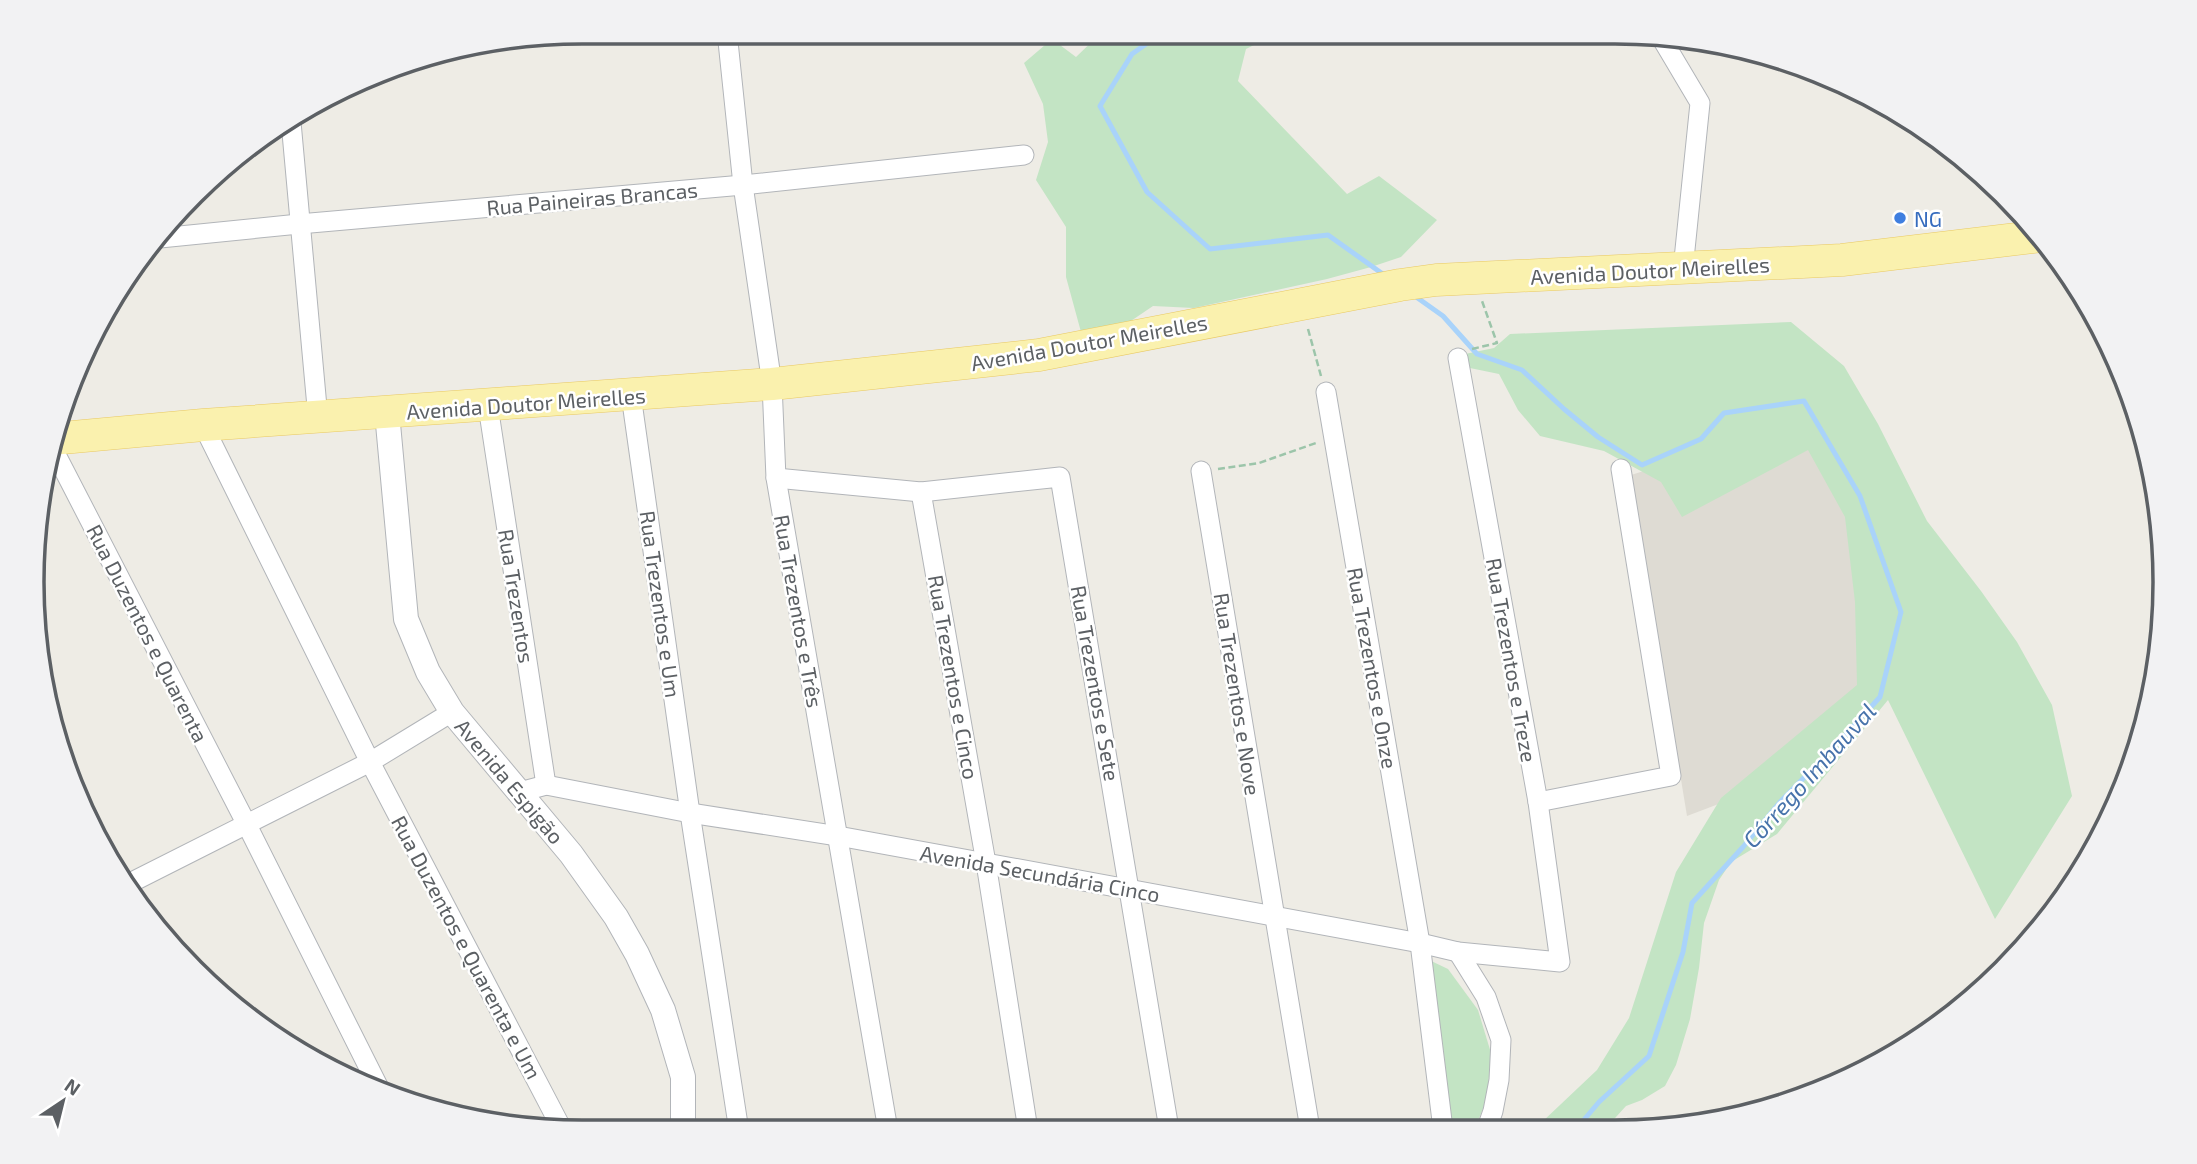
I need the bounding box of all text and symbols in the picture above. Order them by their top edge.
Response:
street label: Rua Paineiras Brancas [485,176,699,220]
place label: NG [1914,206,1942,231]
marker: NG [1892,210,1908,226]
street label: Avenida Doutor Meirelles [1530,251,1770,289]
street label: Avenida Doutor Meirelles [969,309,1209,375]
street label: Avenida Doutor Meirelles [406,382,646,424]
street label: Rua Trezentos e Um [636,509,686,699]
street label: Rua Trezentos e Três [770,513,828,709]
street label: Rua Duzentos e Quarenta [81,520,214,747]
street label: Rua Trezentos [494,527,540,665]
street label: Rua Trezentos e Treze [1482,556,1542,764]
street label: Rua Trezentos e Onze [1343,565,1403,771]
street label: Rua Trezentos e Cinco [924,573,984,781]
street label: Rua Trezentos e Sete [1066,583,1126,783]
street label: Rua Trezentos e Nove [1210,591,1266,797]
water label: Córrego Imbauval [1737,697,1881,853]
street label: Avenida Espigão [450,713,570,849]
street label: Rua Duzentos e Quarenta e Um [386,811,547,1083]
street label: Avenida Secundária Cinco [918,840,1162,906]
north arrow [28,1066,98,1136]
text: N [61,1073,85,1100]

